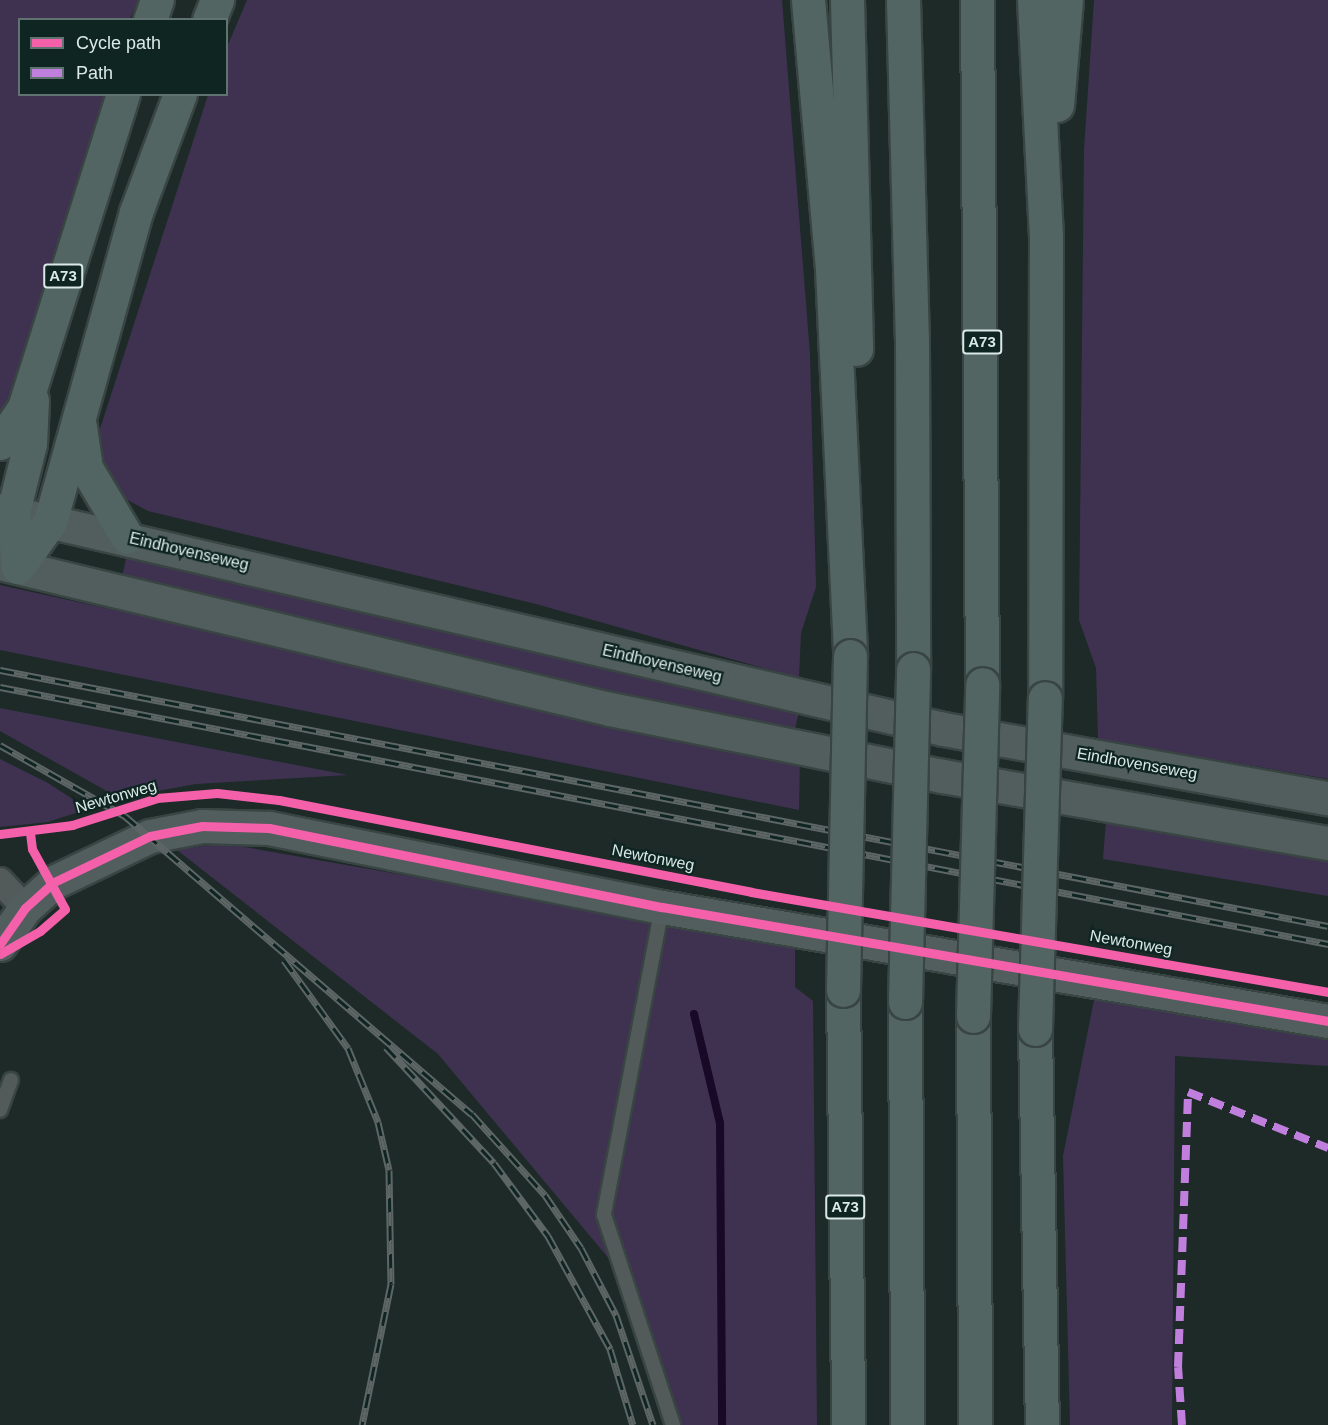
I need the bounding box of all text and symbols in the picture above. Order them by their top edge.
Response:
legend [18,18,228,96]
text: Cycle path [76,33,161,53]
text: Path [76,63,113,83]
road number: A73 [42,264,84,288]
road number: A73 [961,330,1003,354]
street label: Eindhovenseweg [127,529,251,575]
street label: Eindhovenseweg [600,641,724,687]
street label: Eindhovenseweg [1075,744,1199,784]
street label: Newtonweg [73,776,159,818]
street label: Newtonweg [610,841,696,875]
street label: Newtonweg [1088,926,1174,960]
road number: A73 [824,1195,866,1219]

